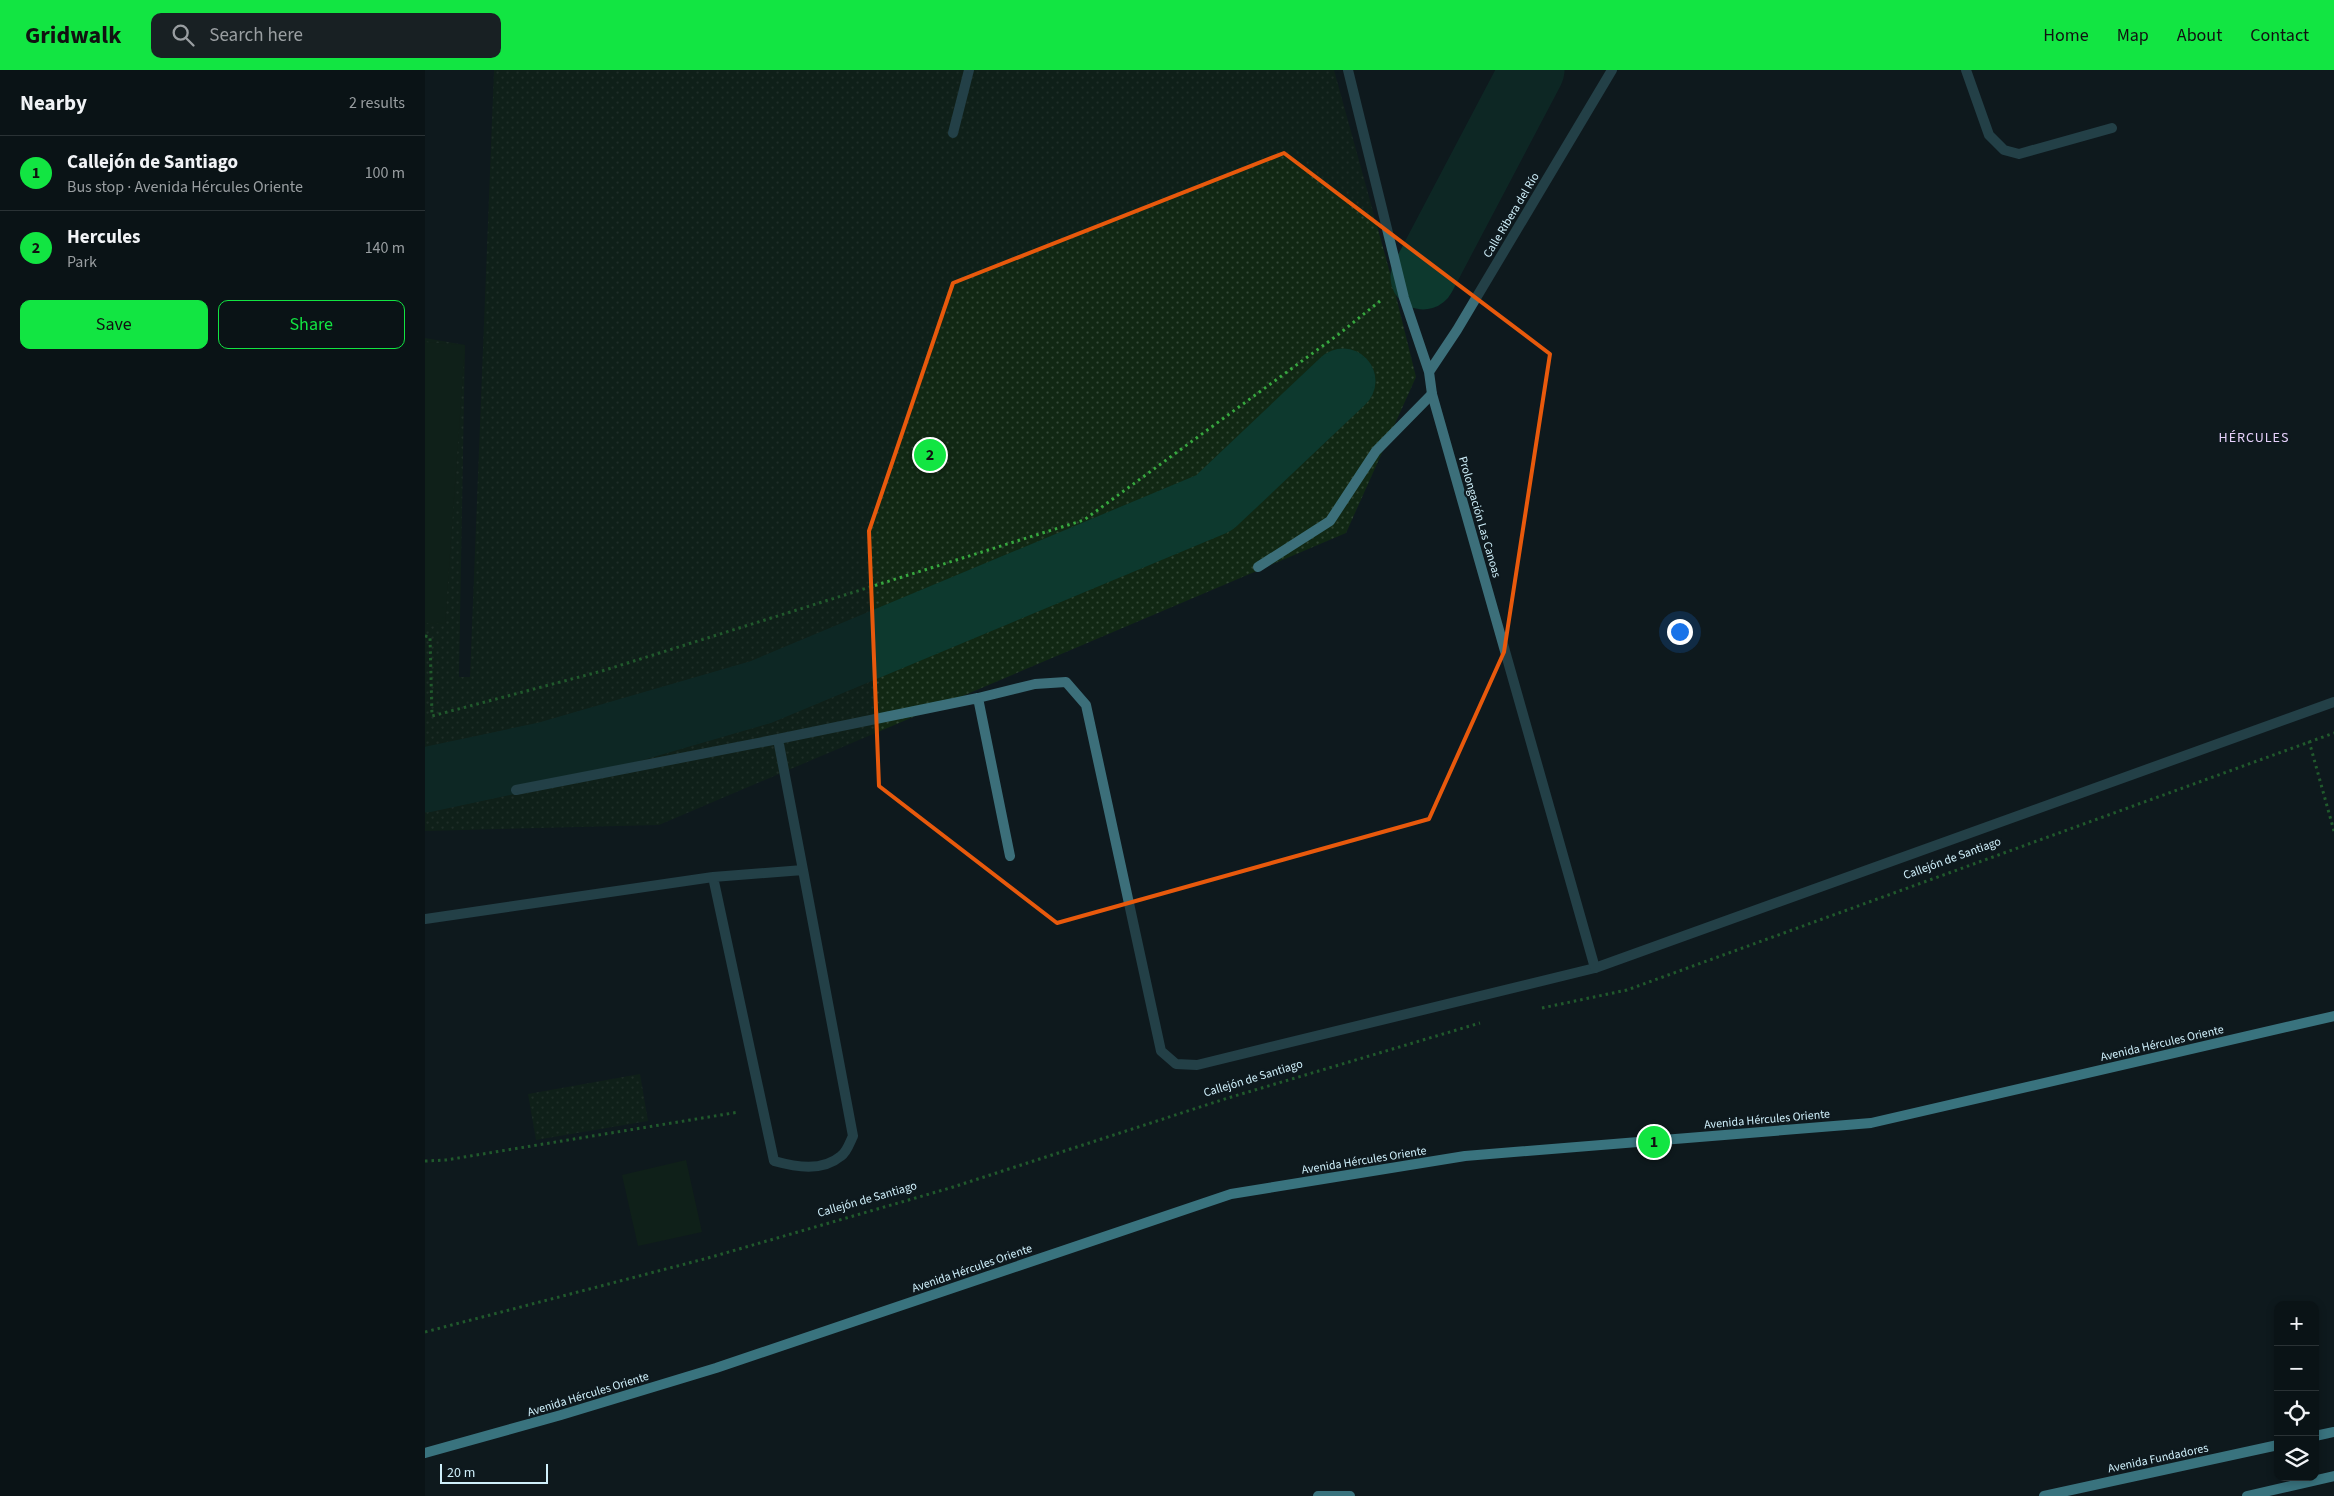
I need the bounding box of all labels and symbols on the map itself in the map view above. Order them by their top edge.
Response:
street label: Calle Ribera del Río [1479,170,1544,261]
district label: HÉRCULES [2219,428,2289,448]
pin: 2 [914,436,946,474]
street label: Prolongación Las Canoas [1454,454,1505,580]
your location [1667,619,1693,645]
street label: Callejón de Santiago [1901,833,2003,884]
street label: Avenida Hércules Oriente [2099,1021,2226,1066]
street label: Callejón de Santiago [1201,1055,1305,1102]
street label: Avenida Hércules Oriente [1703,1106,1831,1133]
pin: 1 [1638,1123,1670,1161]
street label: Avenida Hércules Oriente [1300,1142,1428,1179]
street label: Callejón de Santiago [815,1177,919,1222]
street label: Avenida Hércules Oriente [910,1240,1035,1297]
street label: Avenida Hércules Oriente [525,1368,651,1421]
street label: Avenida Fundadores [2106,1440,2210,1477]
scale bar [440,1461,547,1484]

